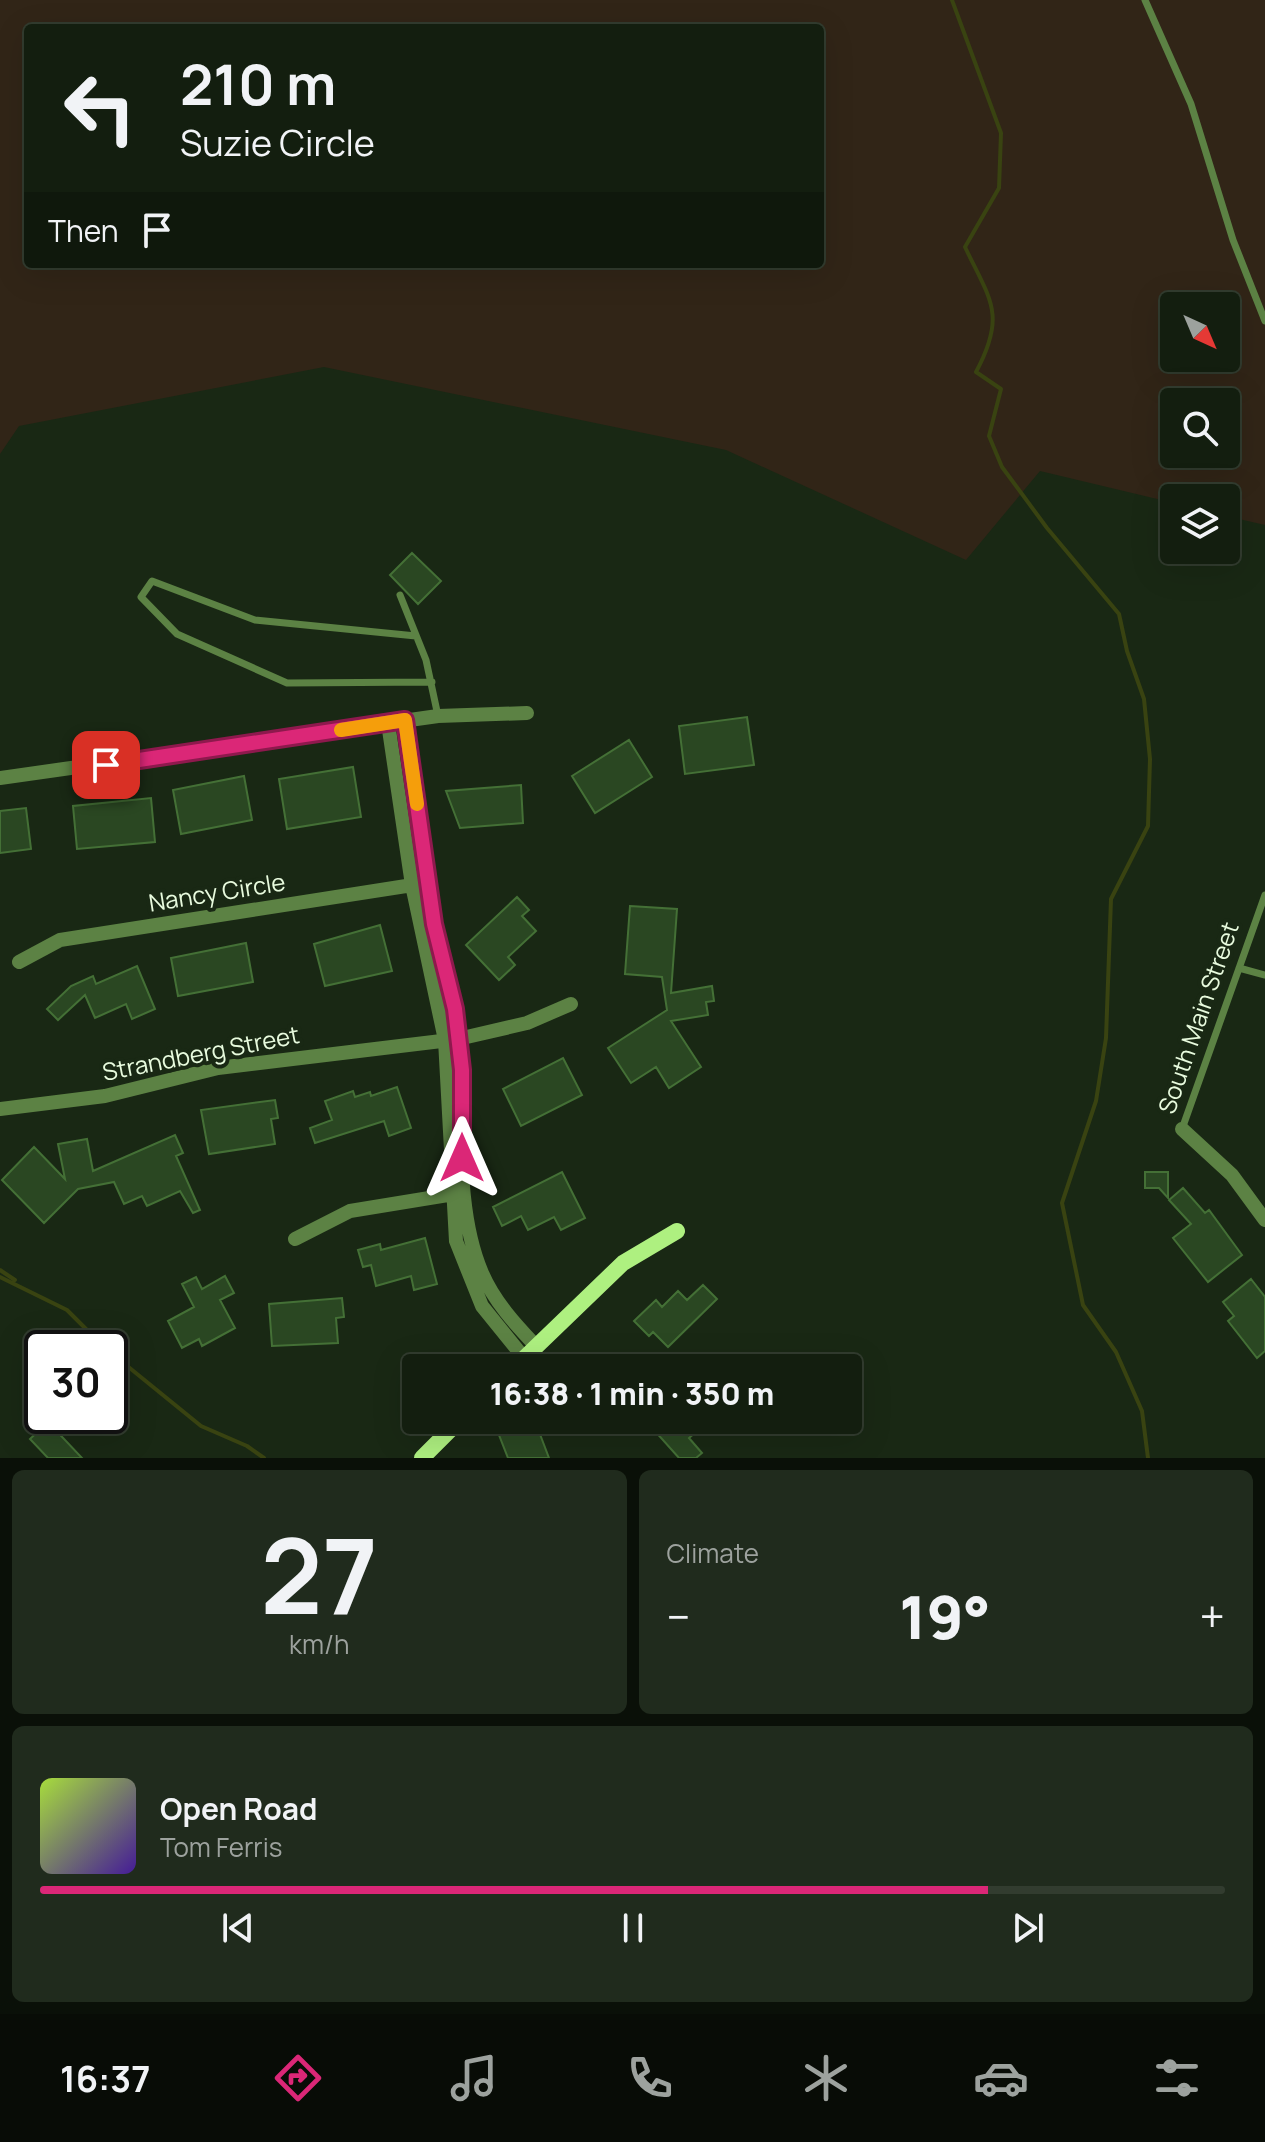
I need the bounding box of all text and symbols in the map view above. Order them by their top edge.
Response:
text: 210 m [180,45,336,122]
icon: left [48,56,152,160]
text: Suzie Circle [180,118,375,167]
icon: arrive [135,208,179,252]
text: Then [48,210,119,251]
north arrow [1160,292,1240,372]
map controls [1160,292,1240,564]
button: search [1160,388,1240,468]
button: layers [1160,484,1240,564]
pin [72,731,140,799]
icon: arrive [84,743,128,787]
street label: Nancy Circle [146,864,287,919]
street label: South Main Street [1149,917,1246,1118]
street label: Strandberg Street [99,1017,302,1088]
position arrow [420,1116,504,1200]
speed limit sign: 30 [24,1330,128,1434]
text: 16:38 · 1 min · 350 m [490,1373,774,1414]
text: 27 [261,1503,378,1645]
text: Climate [667,1535,759,1571]
text: 19° [899,1575,991,1657]
text: − [667,1586,690,1646]
text: + [1200,1586,1225,1646]
text: km/h [289,1626,349,1662]
text: Open Road [160,1788,317,1829]
text: Tom Ferris [160,1829,282,1865]
icon: previous [216,1906,260,1950]
icon: pause [611,1906,655,1950]
icon: next [1006,1906,1050,1950]
icon: directions [270,2050,326,2106]
icon: music [446,2050,502,2106]
icon: phone [622,2050,678,2106]
icon: climate [798,2050,854,2106]
icon: car [973,2050,1029,2106]
icon: filters [1149,2050,1205,2106]
text: 16:37 [60,2054,151,2103]

